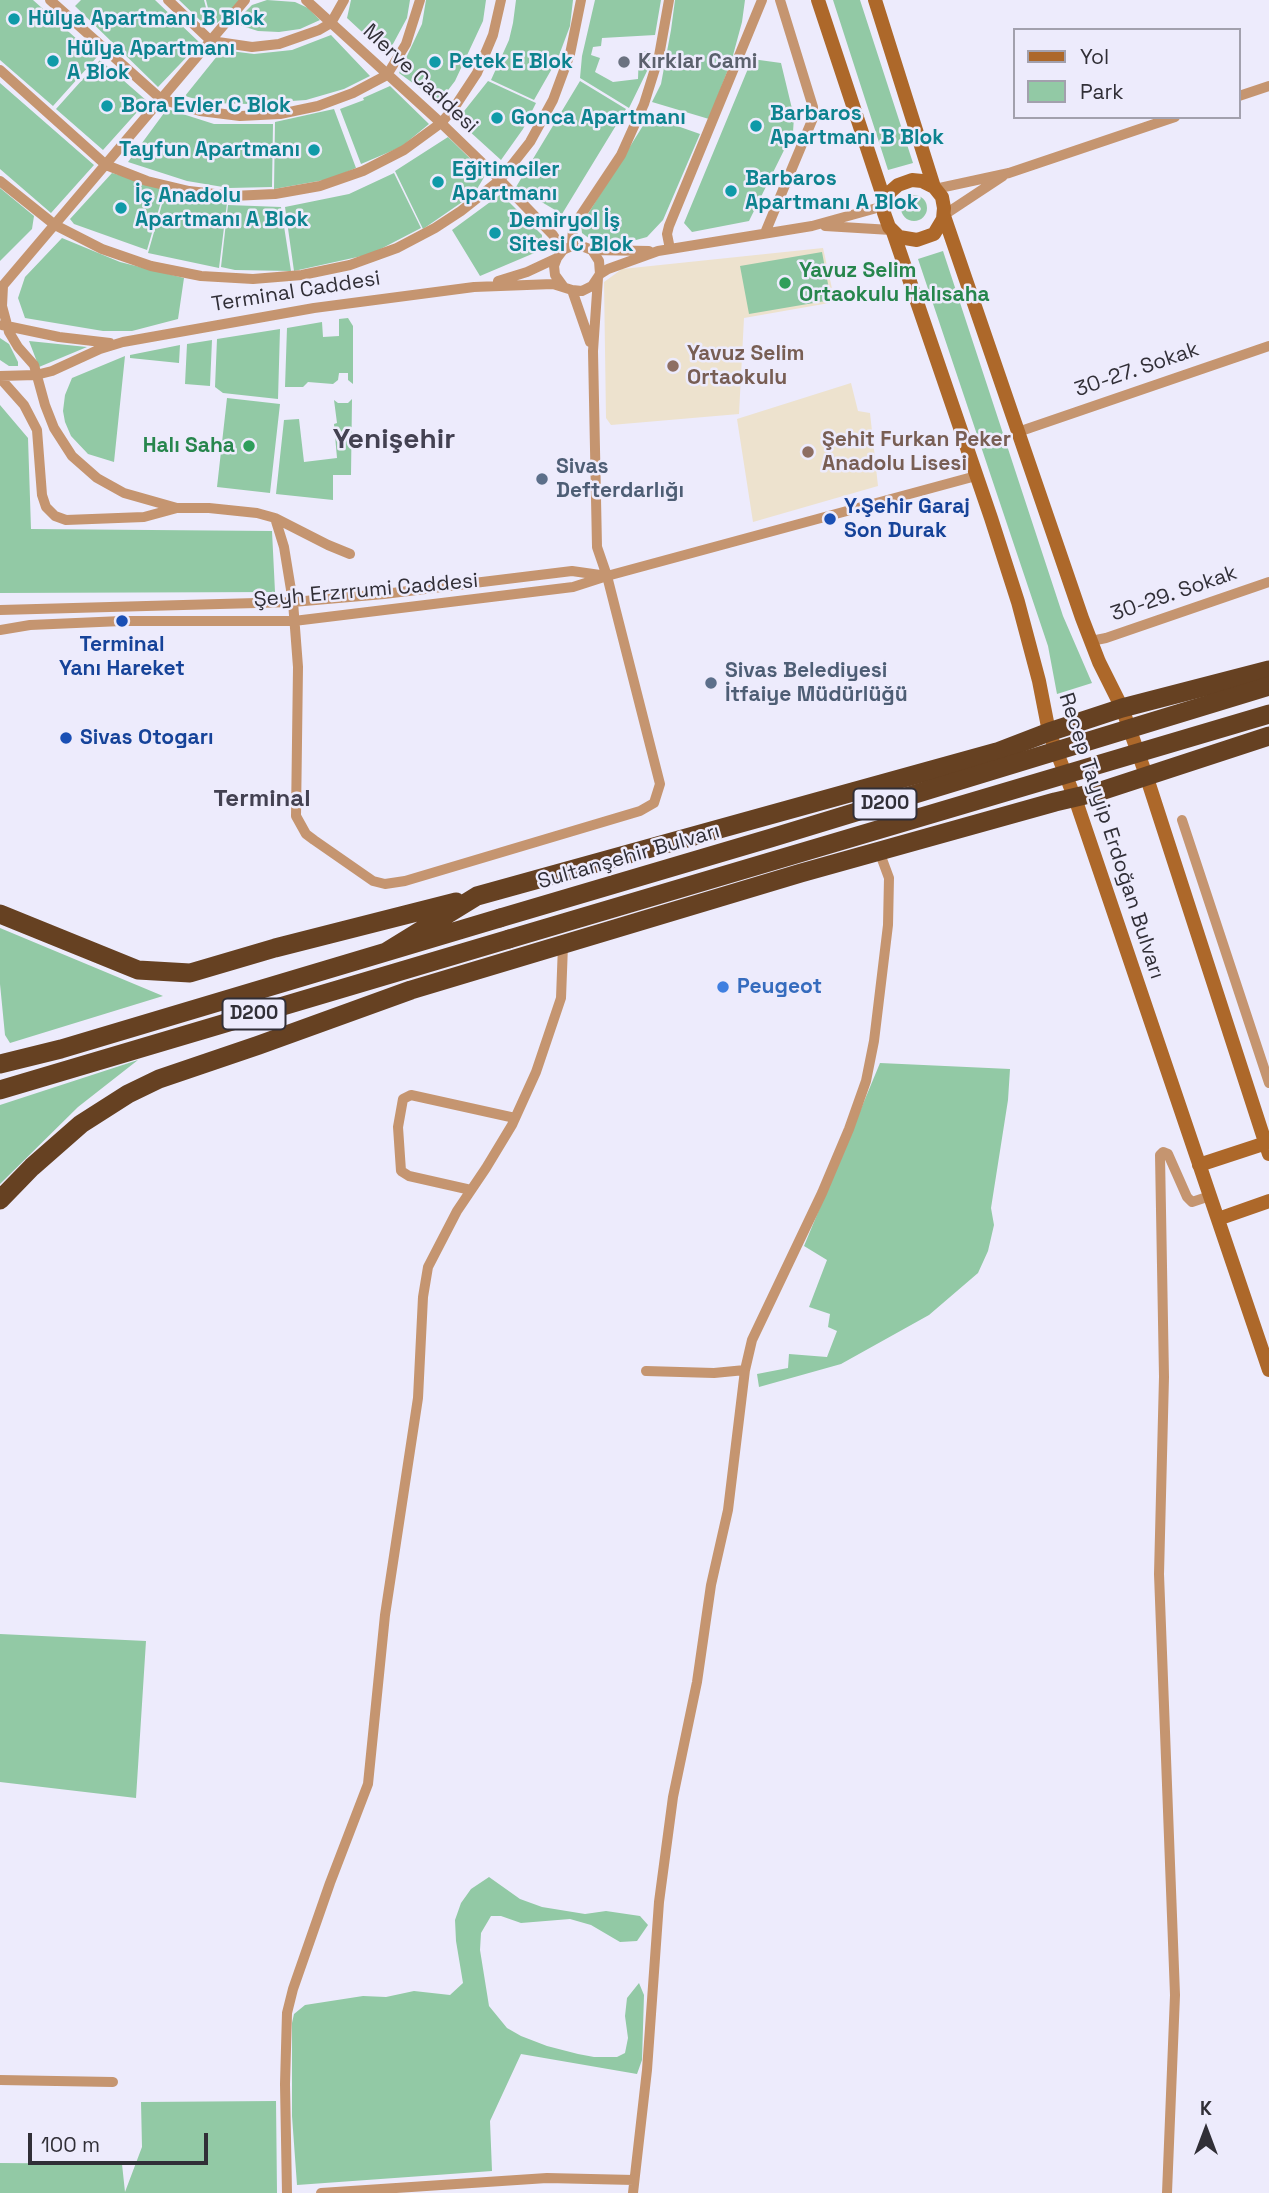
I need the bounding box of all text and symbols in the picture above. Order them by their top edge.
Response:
place label: Hülya Apartmanı B Blok [28,6,265,32]
marker: Hülya Apartmanı B Blok [6,11,22,27]
street label: Merve Caddesi [357,19,483,139]
legend [1014,28,1241,119]
place label: Hülya Apartmanı A Blok [67,36,235,86]
text: Yol [1080,43,1109,70]
place label: Petek E Blok [449,49,573,75]
place label: Kırklar Cami [638,49,757,75]
marker: Hülya Apartmanı A Blok [45,53,61,69]
marker: Petek E Blok [427,54,443,70]
marker: Kırklar Cami [616,54,632,70]
text: Park [1080,78,1124,105]
place label: Bora Evler C Blok [121,93,291,119]
marker: Bora Evler C Blok [99,98,115,114]
place label: Barbaros Apartmanı B Blok [770,101,944,151]
place label: Gonca Apartmanı [511,105,686,131]
marker: Gonca Apartmanı [489,110,505,126]
marker: Barbaros Apartmanı B Blok [748,118,764,134]
place label: Tayfun Apartmanı [119,137,300,163]
marker: Tayfun Apartmanı [306,142,322,158]
place label: Eğitimciler Apartmanı [452,157,560,207]
place label: Barbaros Apartmanı A Blok [745,166,919,216]
marker: Eğitimciler Apartmanı [430,174,446,190]
place label: İç Anadolu Apartmanı A Blok [135,183,309,233]
marker: Barbaros Apartmanı A Blok [723,183,739,199]
marker: İç Anadolu Apartmanı A Blok [113,200,129,216]
place label: Demiryol İş Sitesi C Blok [509,208,634,258]
marker: Demiryol İş Sitesi C Blok [487,225,503,241]
place label: Yavuz Selim Ortaokulu Halısaha [799,258,990,308]
street label: Terminal Caddesi [210,266,382,318]
marker: Yavuz Selim Ortaokulu Halısaha [777,275,793,291]
street label: 30-27. Sokak [1072,337,1202,403]
place label: Yavuz Selim Ortaokulu [687,341,804,391]
marker: Yavuz Selim Ortaokulu [665,358,681,374]
district label: Yenişehir [333,423,455,457]
place label: Şehit Furkan Peker Anadolu Lisesi [822,427,1011,477]
place label: Halı Saha [143,433,235,459]
marker: Halı Saha [241,438,257,454]
marker: Şehit Furkan Peker Anadolu Lisesi [800,444,816,460]
place label: Sivas Defterdarlığı [556,454,684,504]
marker: Sivas Defterdarlığı [534,471,550,487]
place label: Y.Şehir Garaj Son Durak [844,494,970,544]
marker: Y.Şehir Garaj Son Durak [822,511,838,527]
street label: 30-29. Sokak [1108,561,1240,627]
street label: Şeyh Erzrrumi Caddesi [253,569,479,613]
marker: Terminal Yanı Hareket [114,613,130,629]
place label: Terminal Yanı Hareket [59,632,185,682]
place label: Sivas Belediyesi İtfaiye Müdürlüğü [725,658,908,708]
marker: Sivas Belediyesi İtfaiye Müdürlüğü [703,675,719,691]
street label: Recep Tayyip Erdoğan Bulvarı [1053,690,1169,982]
place label: Sivas Otogarı [80,725,214,751]
marker: Sivas Otogarı [58,730,74,746]
district label: Terminal [213,785,311,813]
road number: D200 [854,789,917,820]
street label: Sultanşehir Bulvarı [535,819,723,895]
place label: Peugeot [737,974,822,1000]
marker: Peugeot [715,979,731,995]
road number: D200 [222,998,286,1030]
north arrow [1171,2095,1241,2165]
text: K [1200,2096,1212,2121]
scale bar [32,2120,212,2164]
text: 100 m [41,2131,100,2158]

